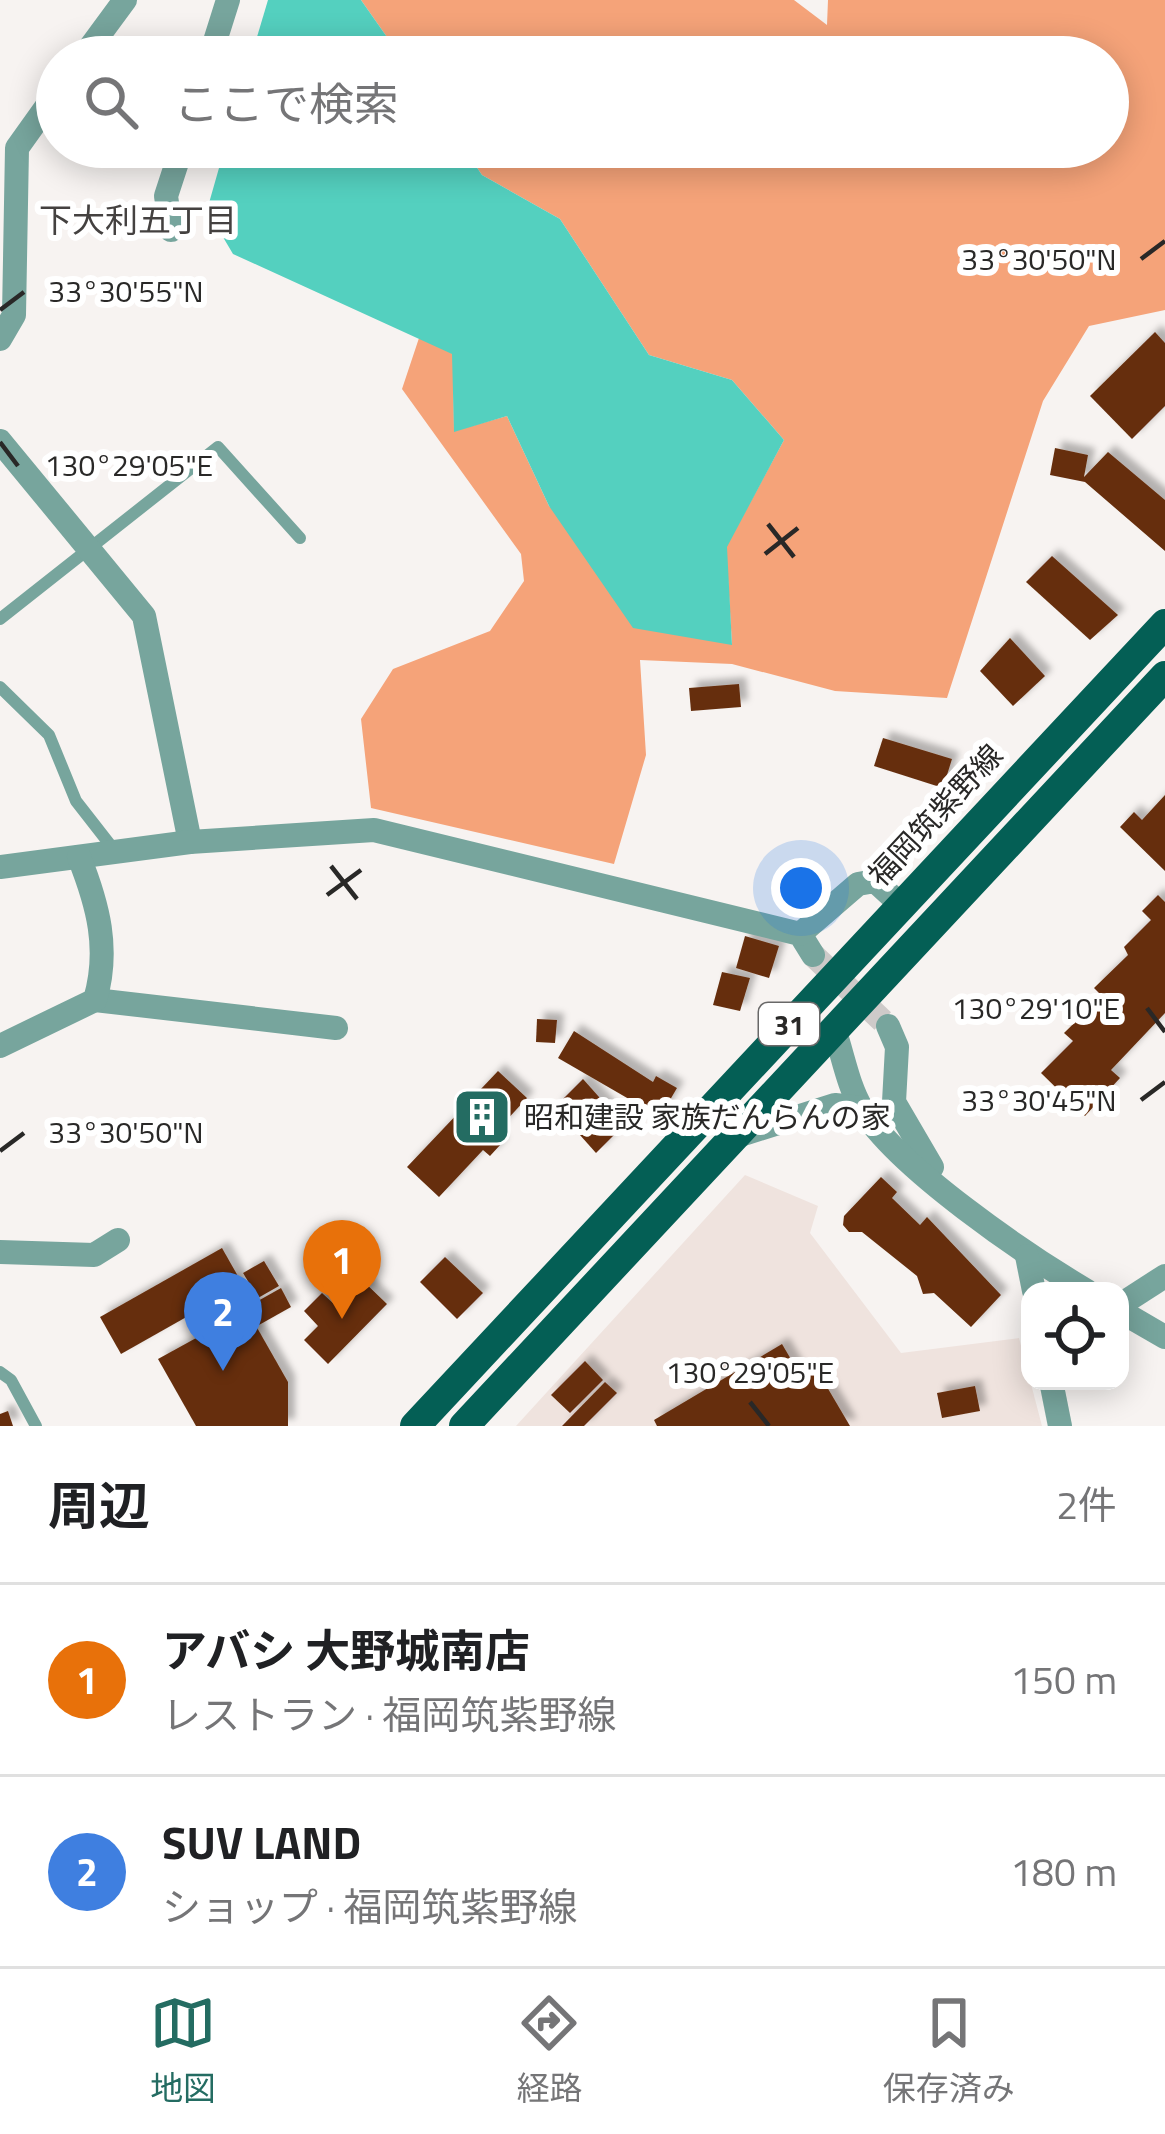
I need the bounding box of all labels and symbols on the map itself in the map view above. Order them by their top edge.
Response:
district label: 下大利五丁目 [39,195,237,245]
text: 33°30'50"N [961,236,1117,282]
text: 33°30'55"N [48,268,204,314]
text: 130°29'05"E [45,442,213,488]
street label: 福岡筑紫野線 [857,733,1013,897]
your location [771,858,831,918]
text: 130°29'10"E [952,985,1120,1031]
road number: 31 [759,1003,819,1045]
text: 33°30'45"N [961,1077,1117,1123]
building icon: 昭和建設 家族だんらんの家 [451,1086,513,1148]
place label: 昭和建設 家族だんらんの家 [524,1094,891,1140]
text: 33°30'50"N [48,1109,204,1155]
pin: 1 [303,1220,381,1319]
pin: 2 [184,1272,262,1371]
text: 130°29'05"E [666,1349,834,1395]

